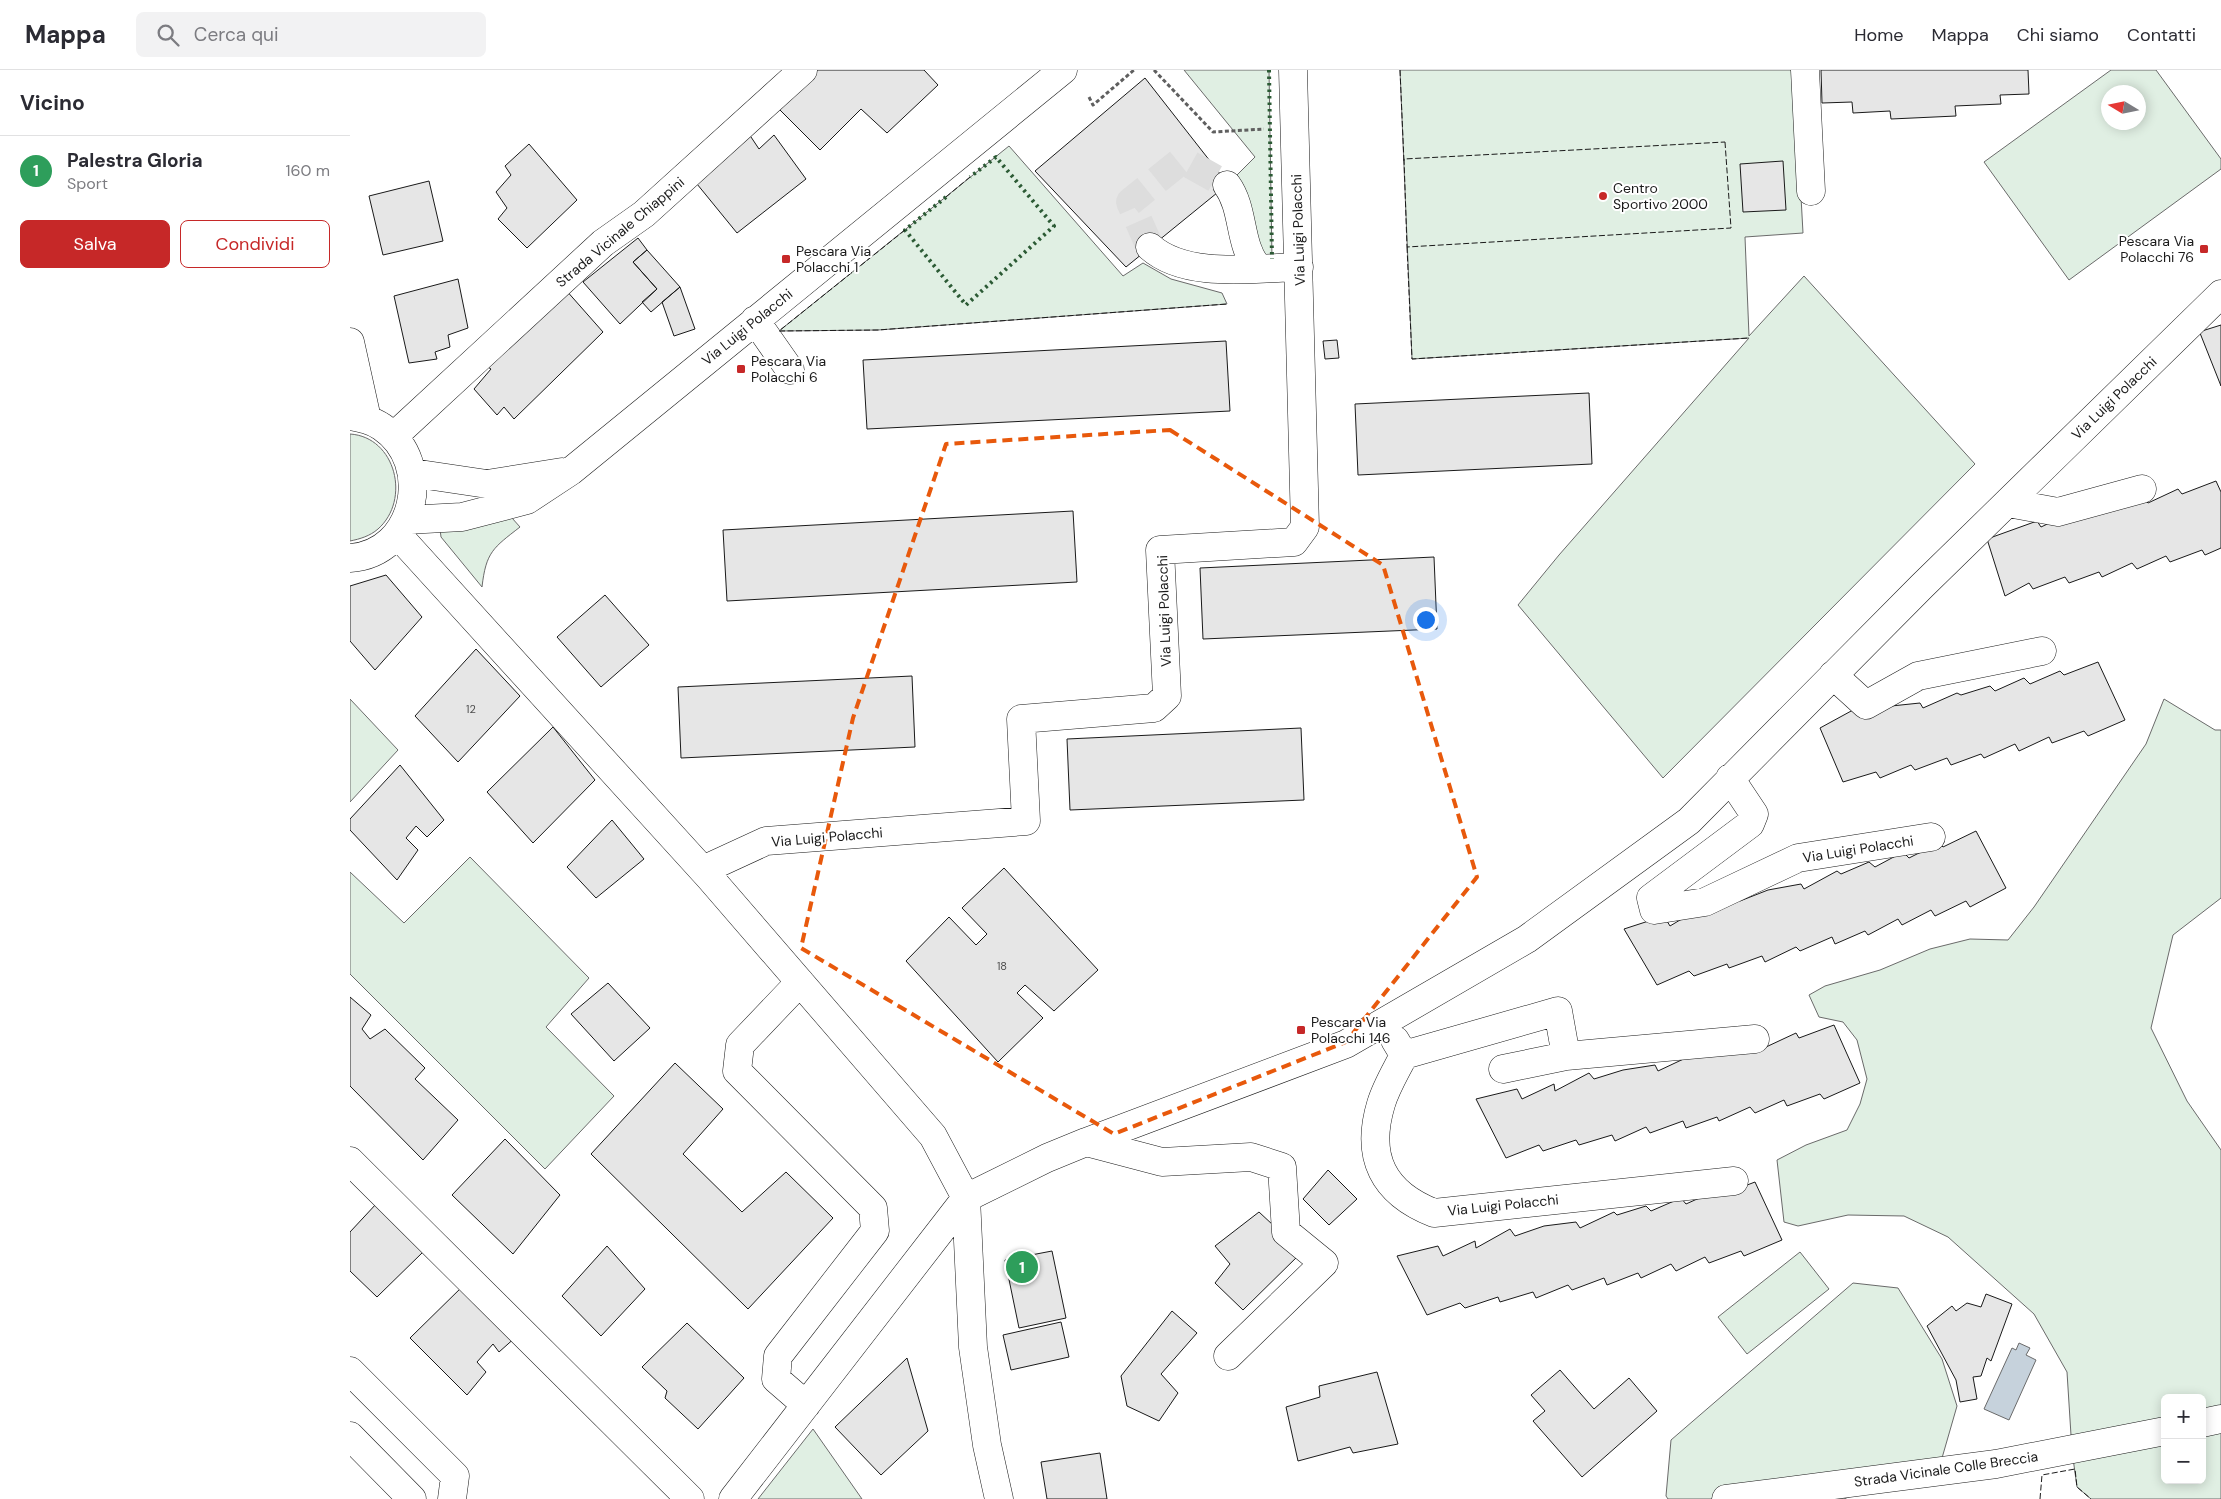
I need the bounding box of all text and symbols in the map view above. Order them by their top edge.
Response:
search box [136,12,486,57]
text: Mappa [25,19,106,50]
icon: search [154,21,182,49]
text: Cerca qui [194,22,279,47]
text: Home [1854,23,1904,47]
text: Mappa [1932,23,1989,47]
text: Chi siamo [2017,23,2099,47]
text: Contatti [2127,23,2196,47]
north arrow [2101,85,2146,130]
text: Vicino [20,89,85,117]
text: Palestra Gloria [67,148,203,173]
text: 1 [33,160,39,181]
text: 160 m [286,160,330,181]
text: Sport [67,173,108,194]
street label: Strada Vicinale Chiappini [552,173,688,291]
street label: Via Luigi Polacchi [1287,174,1309,286]
place label: Centro Sportivo 2000 [1613,179,1708,213]
marker: Centro Sportivo 2000 [1597,190,1609,202]
button: Salva [20,220,170,268]
button: Condividi [180,220,330,268]
place label: Pescara Via Polacchi 76 [2119,232,2194,266]
place label: Pescara Via Polacchi 1 [796,242,871,276]
marker: Pescara Via Polacchi 76 [2198,243,2210,255]
marker: Pescara Via Polacchi 1 [780,253,792,265]
street label: Via Luigi Polacchi [698,285,796,369]
place label: Pescara Via Polacchi 6 [751,352,826,386]
street label: Via Luigi Polacchi [2067,353,2161,443]
marker: Pescara Via Polacchi 6 [735,363,747,375]
street label: Via Luigi Polacchi [1153,555,1175,667]
your location [1413,607,1439,633]
house number: 12 [466,702,476,716]
street label: Via Luigi Polacchi [770,823,884,851]
street label: Via Luigi Polacchi [1801,831,1915,867]
house number: 18 [997,959,1007,973]
place label: Pescara Via Polacchi 146 [1311,1013,1391,1047]
marker: Pescara Via Polacchi 146 [1295,1024,1307,1036]
street label: Via Luigi Polacchi [1446,1190,1560,1220]
pin: 1 [1006,1248,1038,1286]
map controls [2161,1394,2206,1484]
button: + [2161,1394,2206,1439]
button: − [2161,1439,2206,1484]
street label: Strada Vicinale Colle Breccia [1853,1447,2039,1491]

